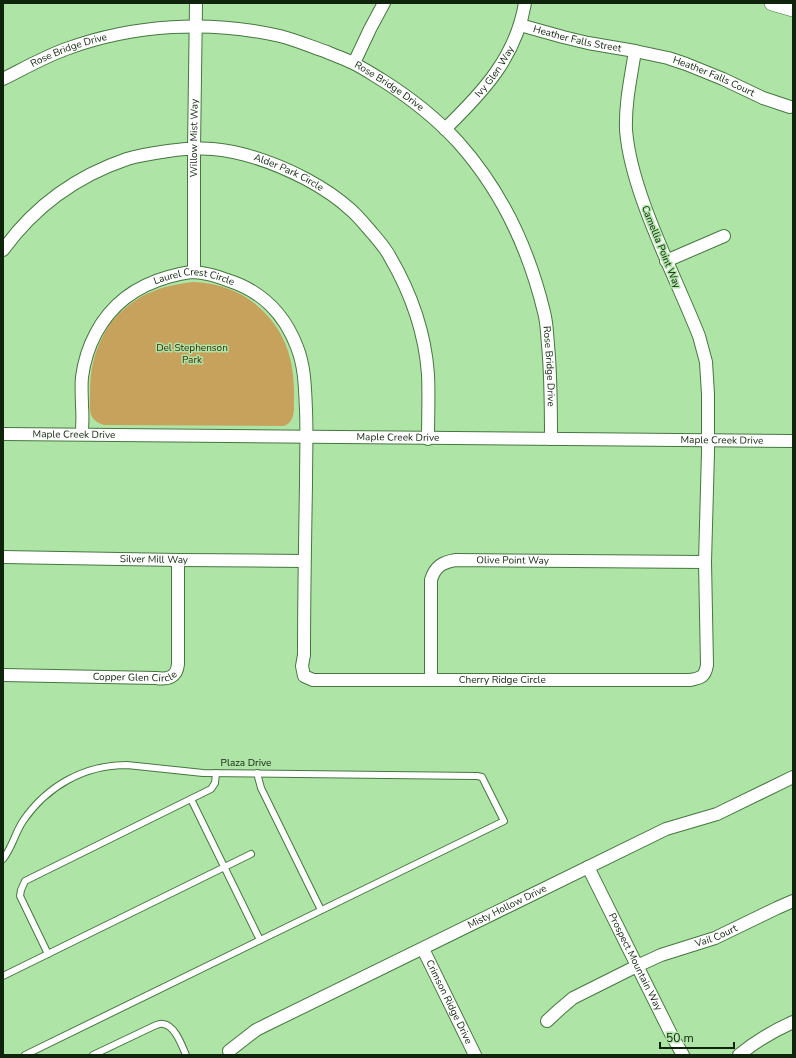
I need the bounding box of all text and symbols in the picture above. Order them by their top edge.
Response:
street label: Heather Falls Street [532,22,623,56]
street label: Rose Bridge Drive [28,30,108,71]
street label: Ivy Glen Way [472,43,518,101]
street label: Heather Falls Court [671,53,757,100]
street label: Rose Bridge Drive [352,58,427,114]
street label: Willow Mist Way [187,98,202,177]
street label: Alder Park Circle [252,151,326,195]
street label: Camellia Point Way [638,203,684,291]
street label: Laurel Crest Circle [152,265,236,289]
street label: Rose Bridge Drive [540,325,558,407]
park label: Del Stephenson Park [156,341,228,367]
street label: Maple Creek Drive [33,427,115,442]
street label: Maple Creek Drive [357,430,439,445]
street label: Maple Creek Drive [681,433,763,448]
street label: Silver Mill Way [120,552,189,567]
street label: Olive Point Way [476,553,550,568]
street label: Copper Glen Circle [93,668,180,686]
street label: Cherry Ridge Circle [459,673,546,687]
street label: Plaza Drive [221,756,271,770]
street label: Misty Hollow Drive [465,882,549,932]
street label: Prospect Mountain Way [605,911,666,1014]
street label: Vail Court [692,921,740,951]
street label: Crimson Ridge Drive [422,957,476,1046]
scale bar [660,1024,734,1050]
text: 50 m [666,1030,694,1046]

